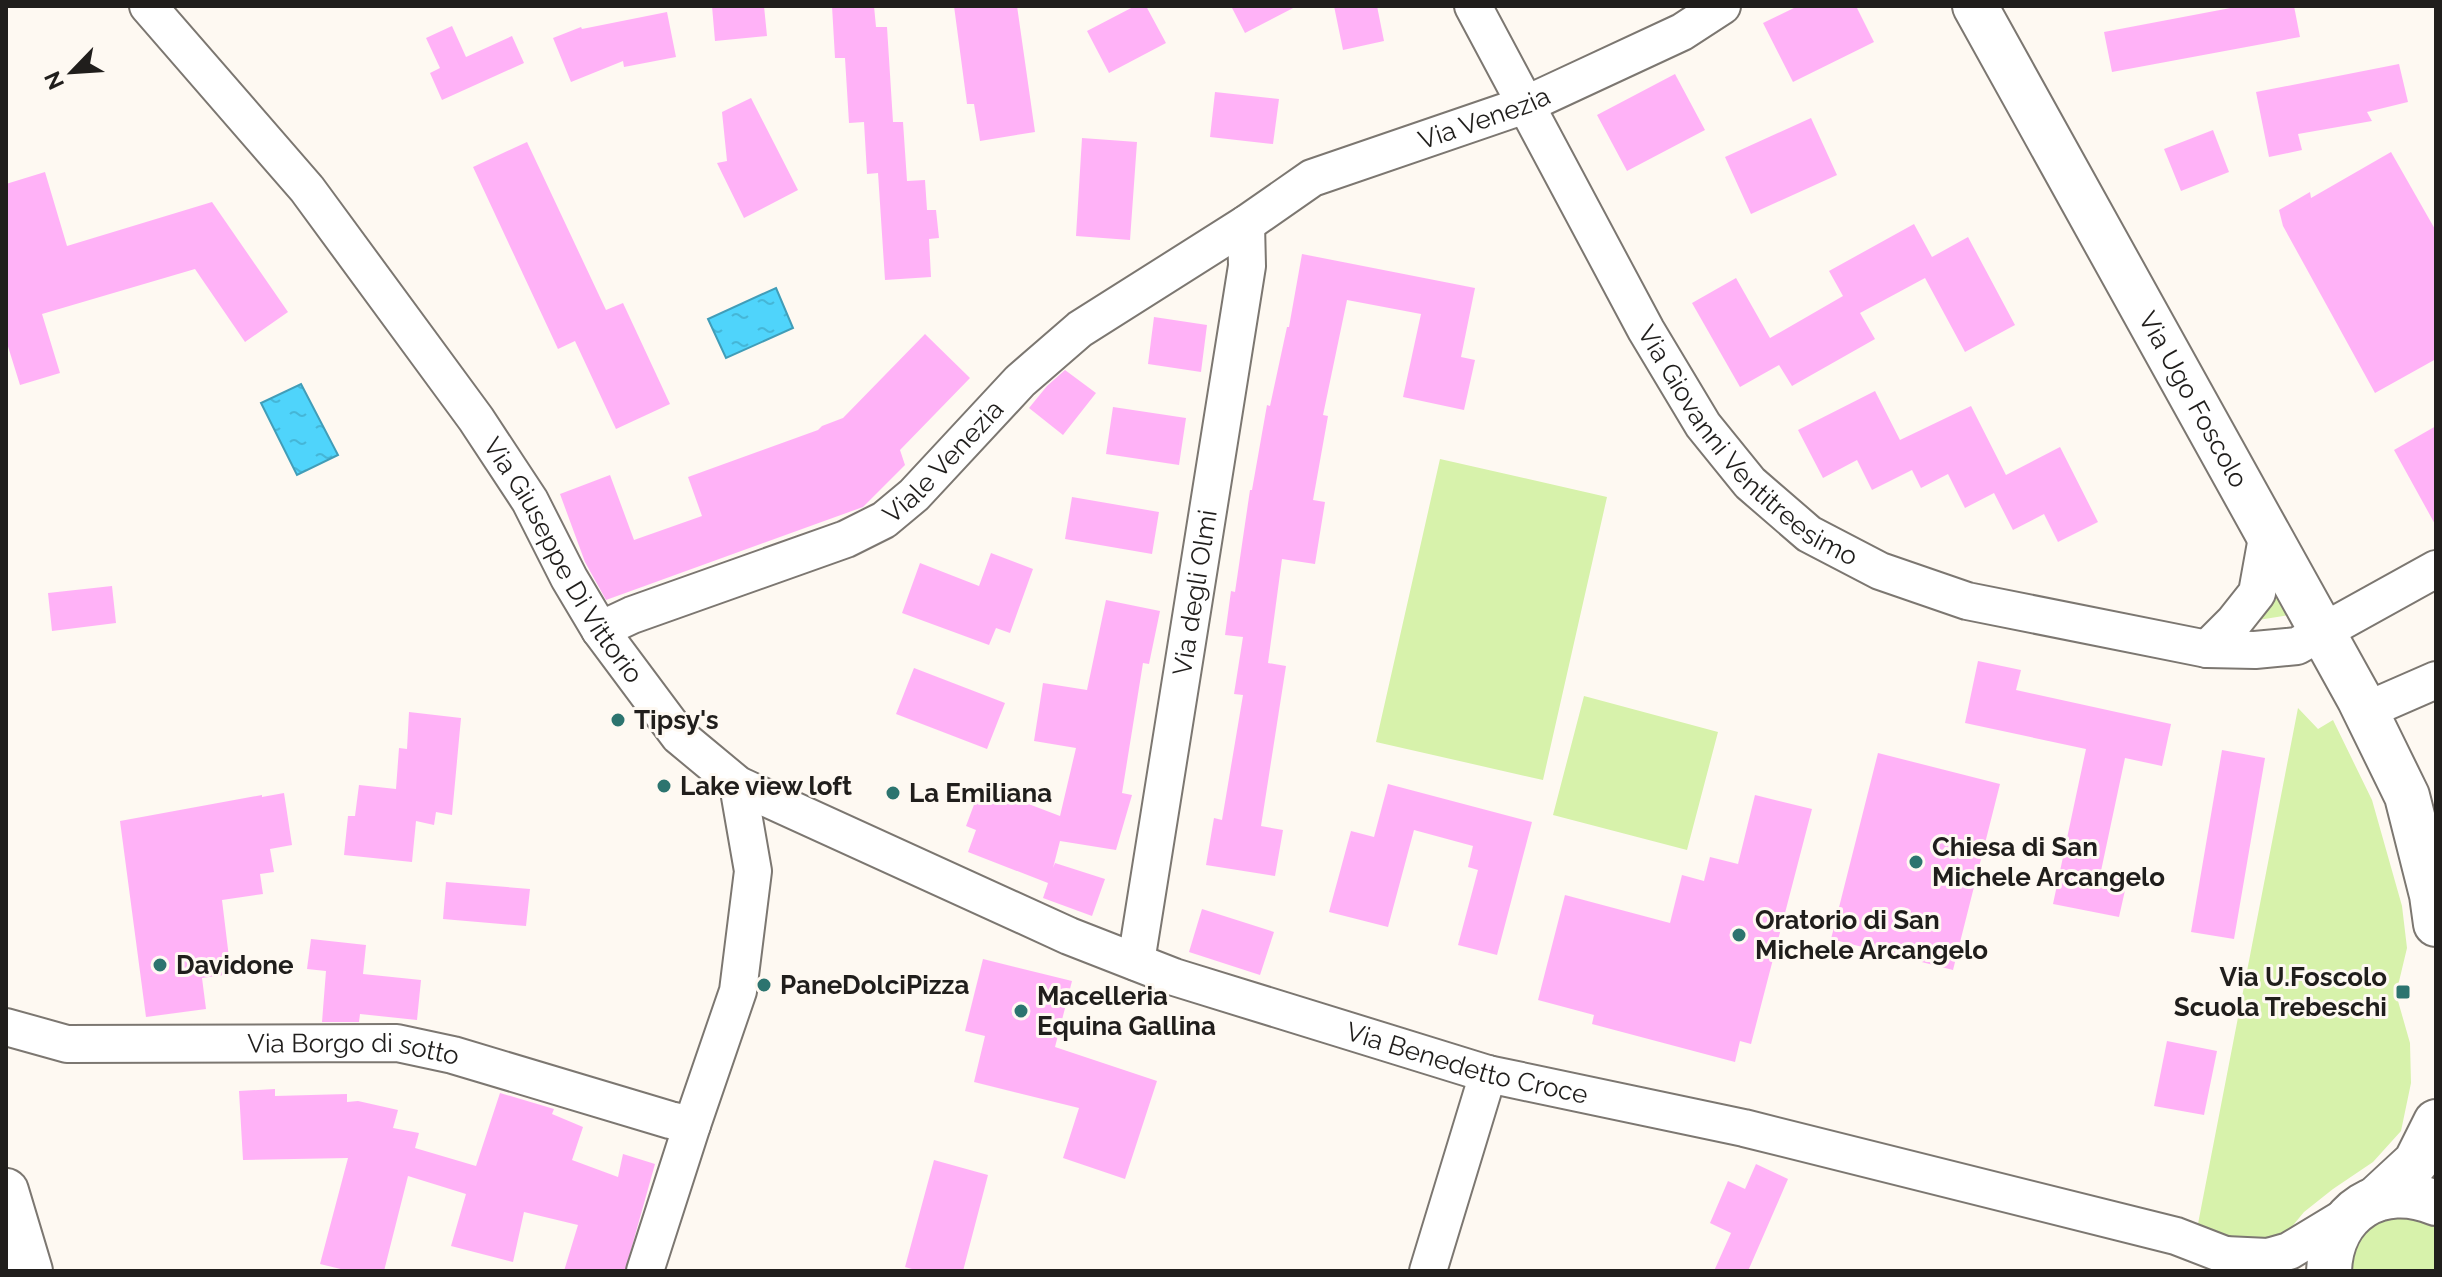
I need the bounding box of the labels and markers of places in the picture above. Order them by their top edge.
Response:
place label: Tipsy's [634,705,719,735]
marker: Tipsy's [609,711,627,729]
place label: Lake view loft [680,771,852,801]
marker: Lake view loft [655,777,673,795]
place label: La Emiliana [909,778,1052,808]
marker: La Emiliana [884,784,902,802]
place label: Chiesa di San Michele Arcangelo [1932,832,2165,892]
marker: Chiesa di San Michele Arcangelo [1907,853,1925,871]
place label: Oratorio di San Michele Arcangelo [1755,905,1988,965]
marker: Oratorio di San Michele Arcangelo [1730,926,1748,944]
place label: Davidone [176,950,294,980]
marker: Davidone [151,956,169,974]
place label: Via U.Foscolo Scuola Trebeschi [2174,962,2387,1022]
place label: PaneDolciPizza [780,970,969,1000]
marker: PaneDolciPizza [755,976,773,994]
place label: Macelleria Equina Gallina [1037,981,1216,1041]
marker: Via U.Foscolo Scuola Trebeschi [2394,983,2412,1001]
marker: Macelleria Equina Gallina [1012,1002,1030,1020]

